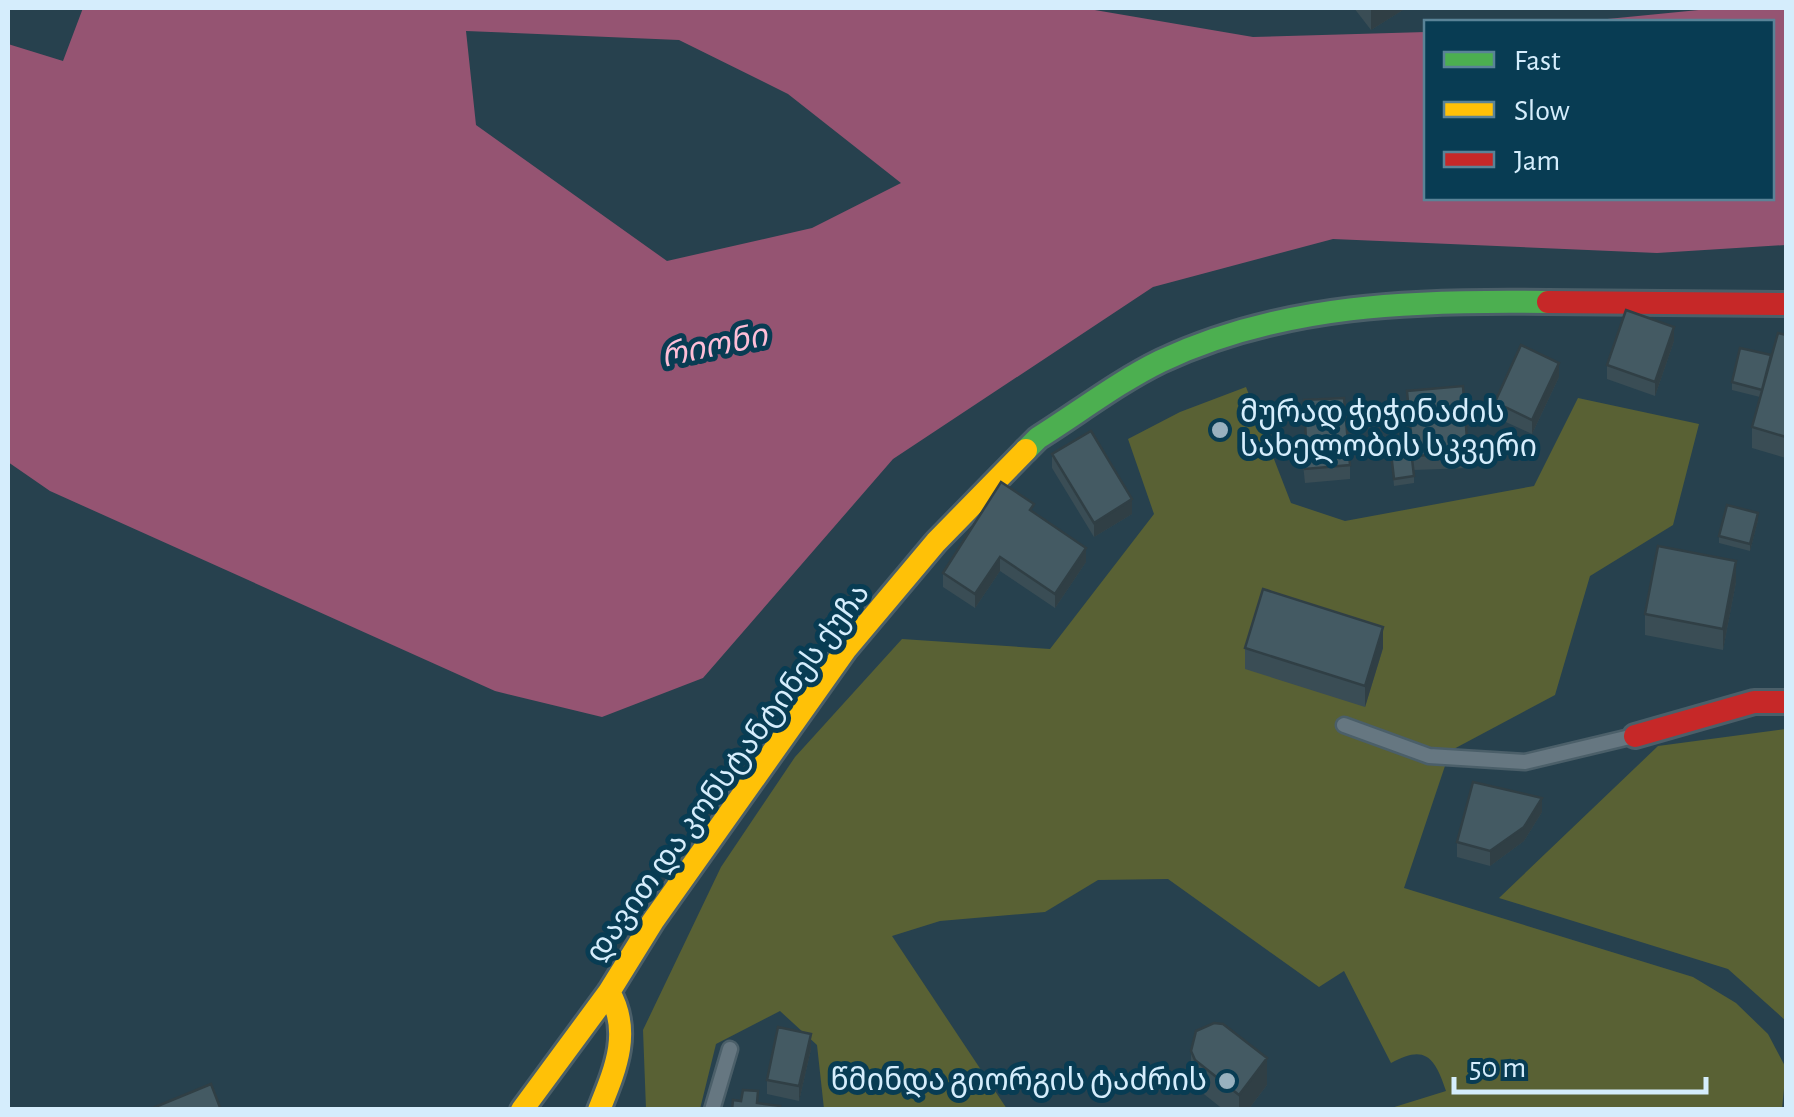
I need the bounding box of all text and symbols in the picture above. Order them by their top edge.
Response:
legend [1424,20,1774,200]
text: Fast [1514,46,1561,76]
text: Slow [1514,96,1570,126]
text: Jam [1514,146,1560,176]
water label: რიონი [658,319,771,373]
place label: მურად ჭიჭინაძის სახელობის სკვერი [1240,398,1537,464]
marker: მურად ჭიჭინაძის სახელობის სკვერი [1209,419,1231,441]
street label: დავით და კონსტანტინეს ქუჩა [581,578,877,969]
scale bar [1454,1032,1706,1094]
text: 50 m [1469,1053,1526,1083]
place label: წმინდა გიორგის ტაძრის [830,1066,1207,1098]
marker: წმინდა გიორგის ტაძრის [1216,1070,1238,1092]

